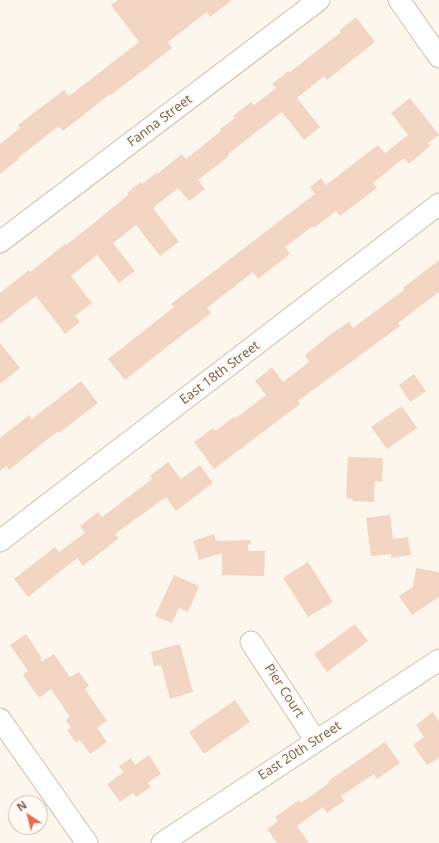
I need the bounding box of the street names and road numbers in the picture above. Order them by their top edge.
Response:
street label: Fanna Street [125,92,195,150]
street label: East 18th Street [177,338,263,408]
street label: Pier Court [261,661,307,721]
street label: East 20th Street [256,718,344,784]

